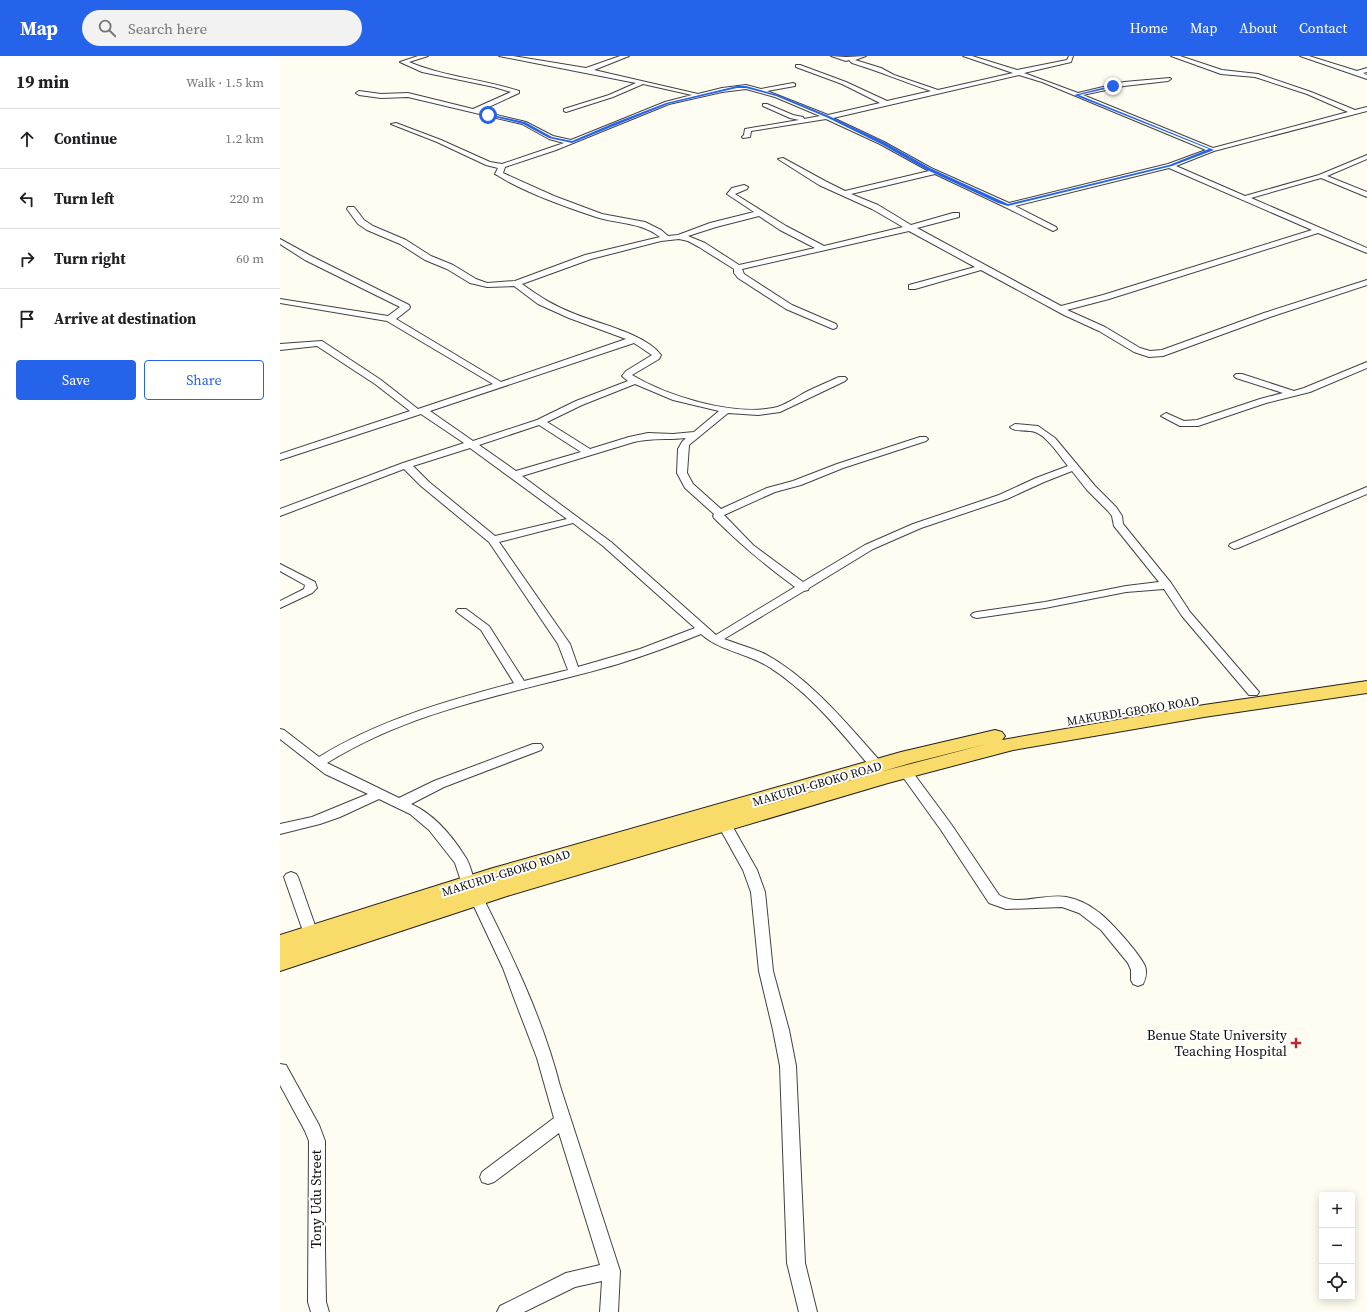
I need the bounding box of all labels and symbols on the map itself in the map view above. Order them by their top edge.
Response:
route end [1104,77,1122,95]
route start [479,106,497,124]
street label: MAKURDI-GBOKO ROAD [1066,693,1200,729]
street label: MAKURDI-GBOKO ROAD [750,758,884,810]
street label: MAKURDI-GBOKO ROAD [440,846,572,900]
place label: Benue State University Teaching Hospital [1147,1025,1288,1061]
marker: Benue State University Teaching Hospital [1290,1037,1302,1049]
street label: Tony Udu Street [306,1149,326,1248]

